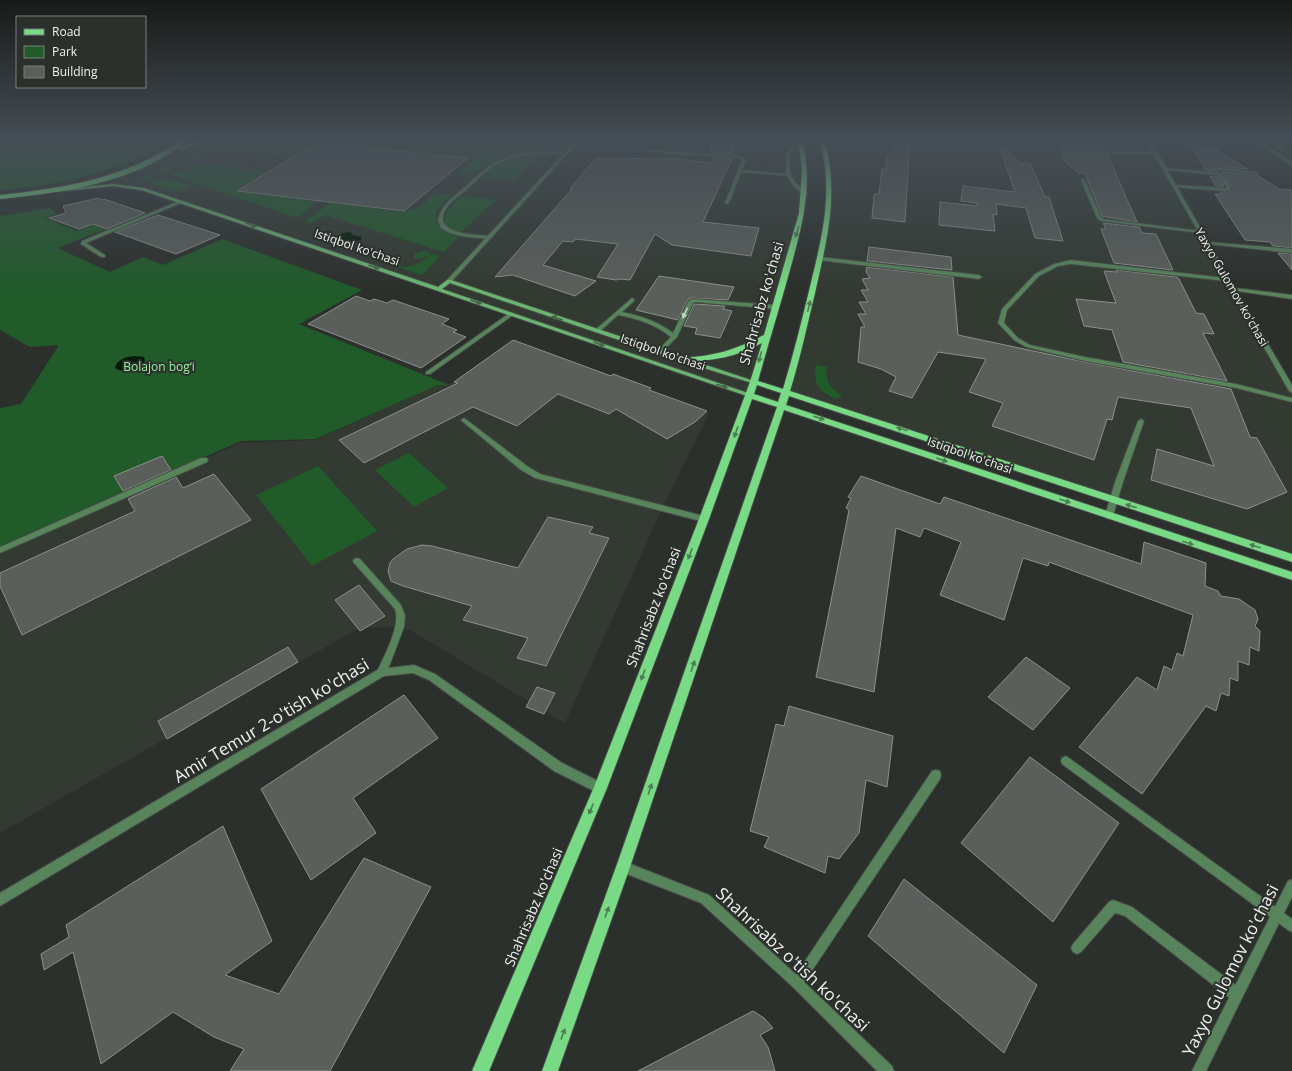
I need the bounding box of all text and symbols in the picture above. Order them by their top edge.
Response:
legend [16,16,146,88]
text: Road [52,23,81,40]
text: Park [52,43,78,60]
text: Building [52,63,98,80]
one-way arrow [245,222,257,228]
street label: Istiqbol ko'chasi [312,224,402,270]
street label: Yaxyo Gulomov ko'chasi [1191,225,1273,349]
one-way arrow [794,226,800,238]
street label: Shahrisabz ko'chasi [734,239,788,367]
one-way arrow [369,264,381,270]
one-way arrow [470,299,482,305]
one-way arrow [806,300,812,313]
one-way arrow [682,307,688,319]
one-way arrow [551,314,563,320]
street label: Istiqbol ko'chasi [618,329,708,375]
one-way arrow [593,341,605,347]
one-way arrow [757,351,763,363]
park label: Bolajon bog‘i [123,358,195,375]
one-way arrow [716,383,728,389]
one-way arrow [813,415,825,421]
one-way arrow [733,426,739,438]
one-way arrow [895,426,907,432]
street label: Istiqbol ko'chasi [925,432,1015,478]
one-way arrow [936,457,948,463]
one-way arrow [1060,499,1072,505]
one-way arrow [1125,503,1137,509]
one-way arrow [1183,540,1195,546]
one-way arrow [1249,543,1261,549]
street label: Shahrisabz ko'chasi [621,544,685,670]
one-way arrow [687,548,693,560]
street label: Amir Temur 2-o'tish ko'chasi [169,652,373,788]
one-way arrow [690,660,696,672]
one-way arrow [640,669,646,681]
one-way arrow [647,783,653,795]
one-way arrow [588,803,594,814]
street label: Shahrisabz ko'chasi [499,845,567,969]
street label: Yaxyo Gulomov ko'chasi [1177,880,1283,1060]
street label: Shahrisabz o'tish ko'chasi [711,882,875,1036]
one-way arrow [604,906,610,918]
one-way arrow [560,1028,566,1040]

